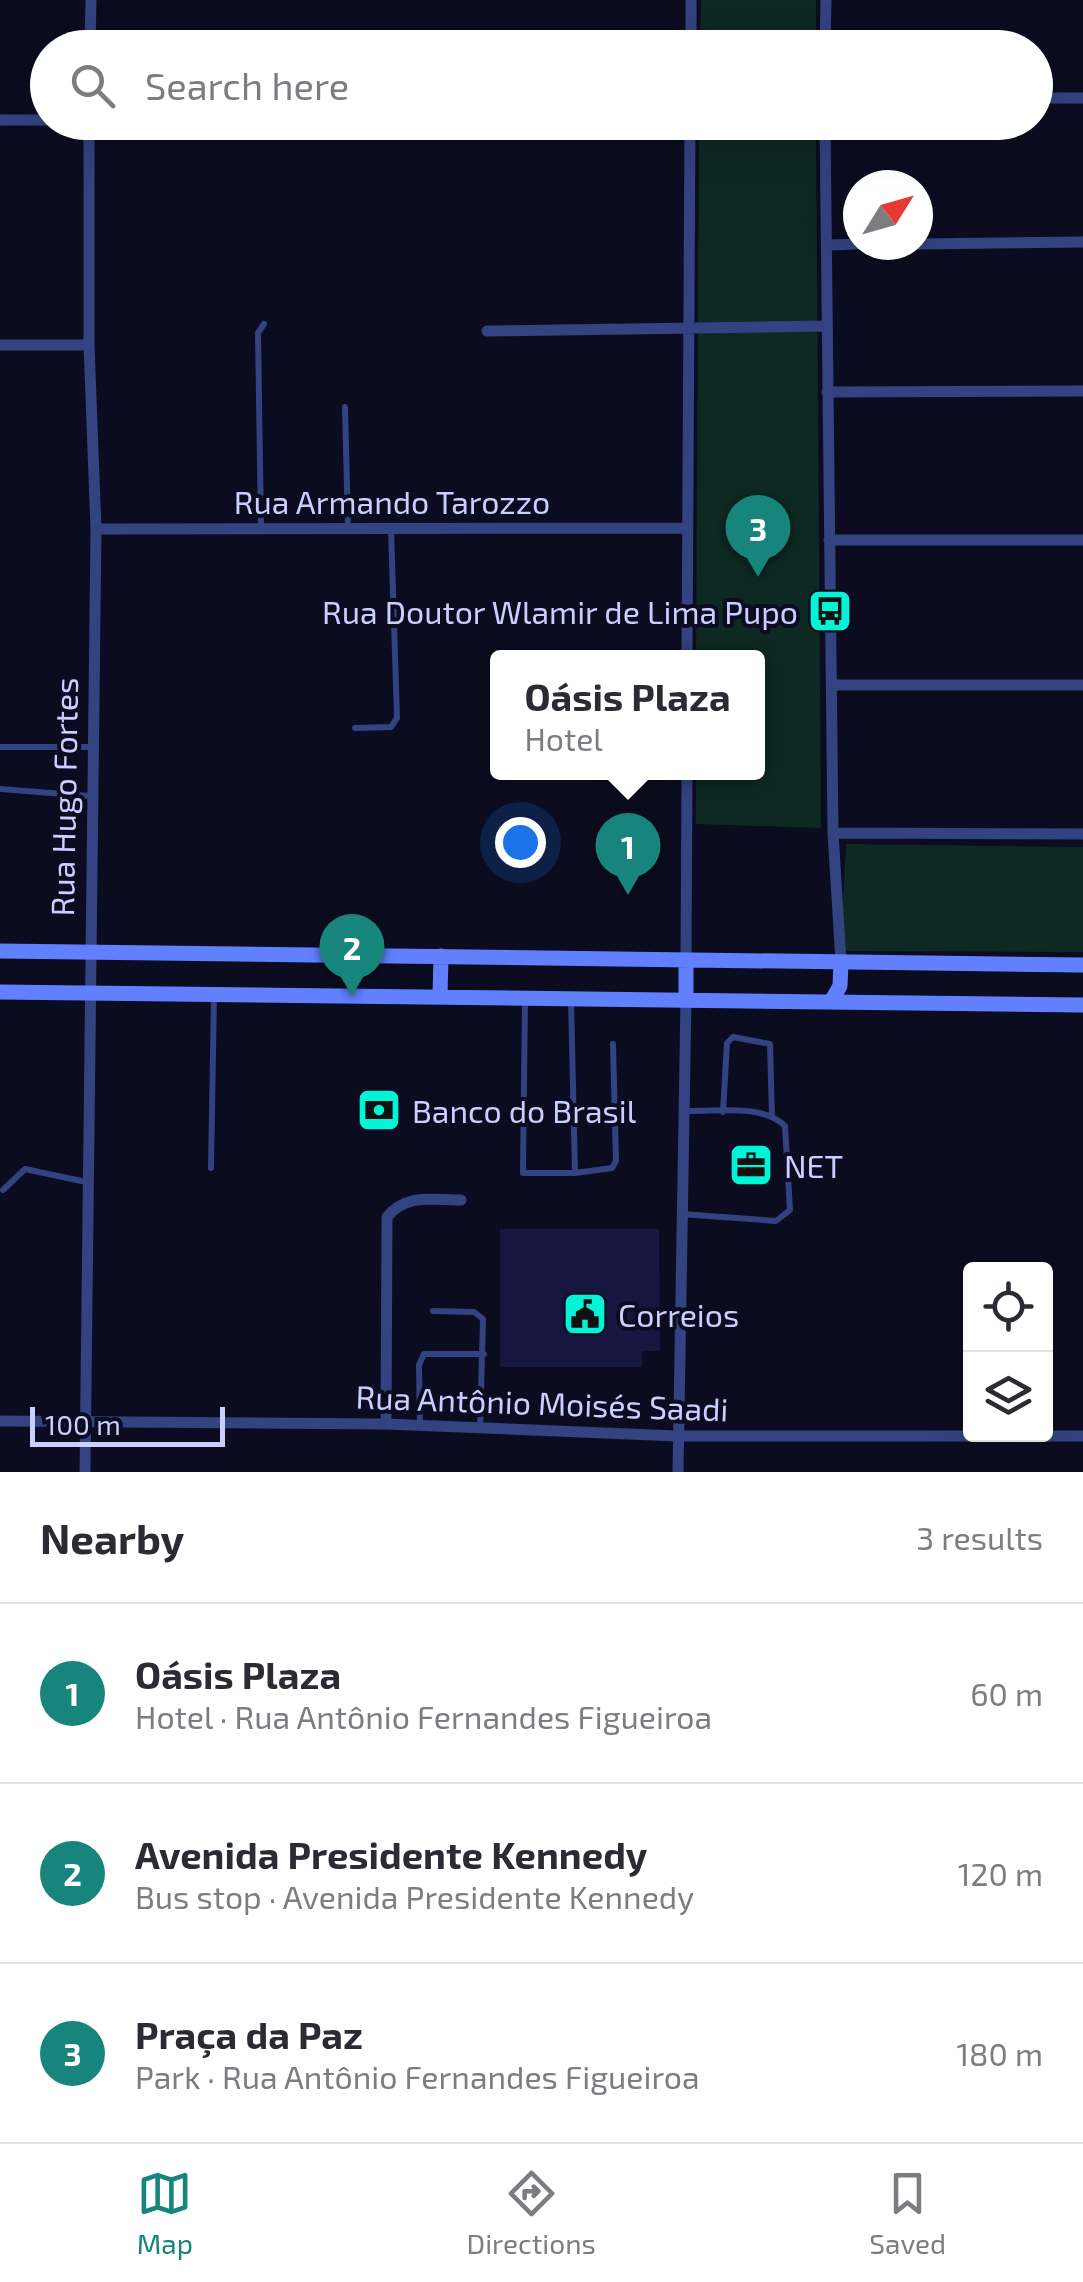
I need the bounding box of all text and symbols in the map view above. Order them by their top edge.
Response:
search box [30,30,1053,140]
icon: search [65,58,120,113]
text: Search here [145,62,349,108]
north arrow [843,170,933,260]
street label: Rua Armando Tarozzo [234,482,550,520]
pin: 3 [726,494,790,577]
bus stop icon: Rua Doutor Wlamir de Lima Pupo [807,588,853,634]
place label: Rua Doutor Wlamir de Lima Pupo [322,592,798,630]
popup [490,650,765,780]
text: Oásis Plaza [524,673,731,719]
street label: Rua Hugo Fortes [42,677,84,917]
text: Hotel [524,719,603,757]
pin: 1 [596,812,660,895]
your location [495,817,546,868]
pin: 2 [320,914,384,996]
bank icon: Banco do Brasil [356,1087,402,1133]
place label: Banco do Brasil [412,1091,637,1129]
office icon: NET [728,1142,774,1188]
place label: NET [784,1146,843,1184]
map controls [963,1262,1053,1442]
button: locate [963,1262,1053,1352]
public building icon: Correios [562,1291,608,1337]
place label: Correios [618,1295,739,1333]
button: layers [963,1352,1053,1442]
street label: Rua Antônio Moisés Saadi [355,1377,729,1427]
scale bar [30,1402,225,1446]
text: 100 m [45,1407,121,1441]
text: Nearby [40,1512,184,1562]
text: 3 results [916,1518,1043,1556]
text: Oásis Plaza [135,1651,341,1697]
text: 1 [66,1674,79,1712]
text: 60 m [970,1674,1043,1712]
text: Hotel · Rua Antônio Fernandes Figueiroa [135,1697,712,1735]
text: Avenida Presidente Kennedy [135,1831,647,1877]
text: 2 [63,1854,82,1892]
text: 120 m [958,1854,1043,1892]
text: Bus stop · Avenida Presidente Kennedy [135,1877,694,1915]
text: Praça da Paz [135,2011,363,2057]
text: 3 [63,2034,82,2072]
text: 180 m [956,2034,1043,2072]
text: Park · Rua Antônio Fernandes Figueiroa [135,2057,700,2095]
tab: Map [137,2166,193,2260]
tab: Directions [467,2166,596,2260]
tab: Saved [869,2166,946,2260]

